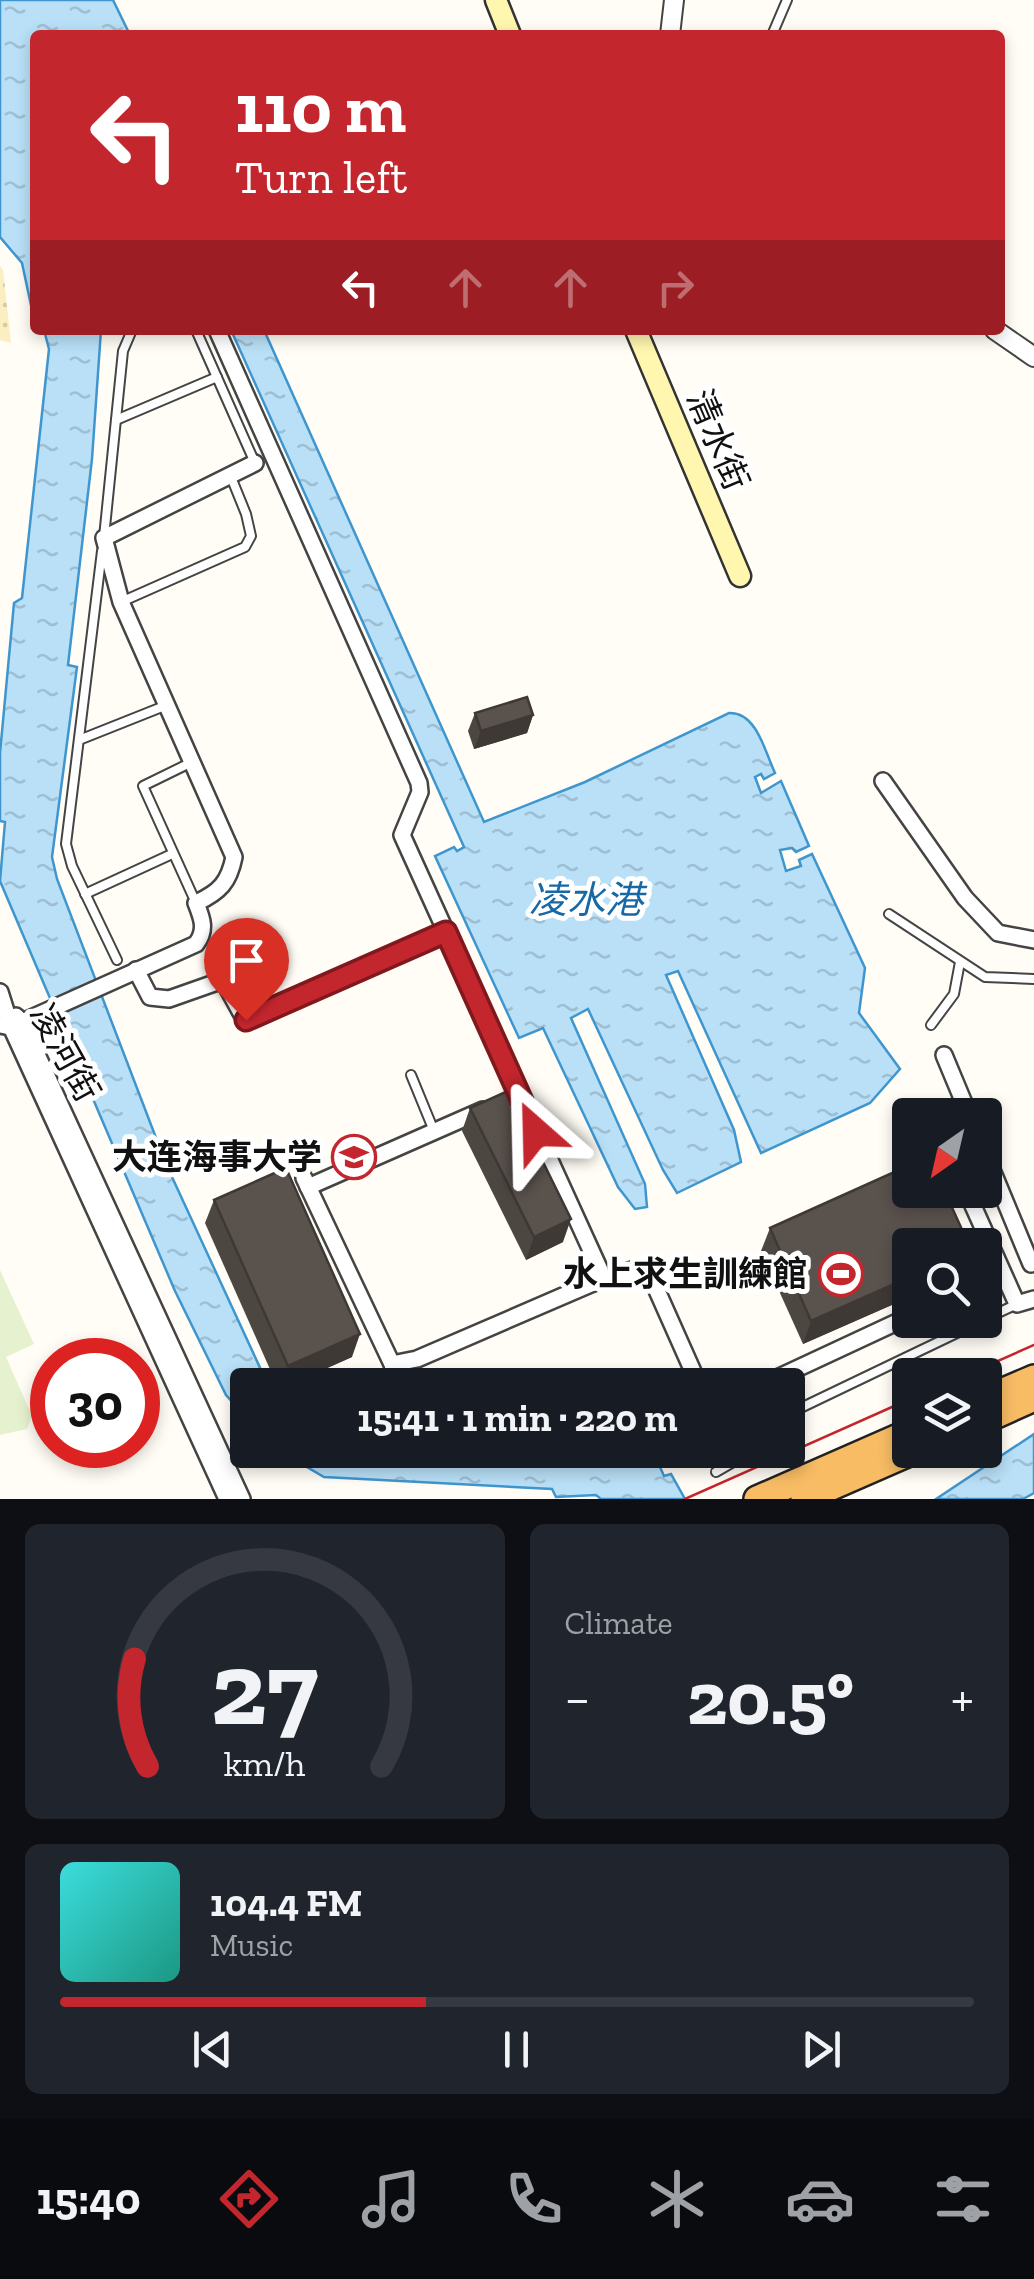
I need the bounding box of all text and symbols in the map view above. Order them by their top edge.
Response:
text: 110 m [235,66,406,150]
icon: left [70,70,200,200]
text: Turn left [235,151,407,205]
icon: left [333,260,388,315]
icon: ahead [438,260,493,315]
icon: ahead [543,260,598,315]
icon: right [648,260,703,315]
street label: 清水街 [678,383,758,497]
water label: 凌水港 [529,877,648,923]
pin [204,918,289,1021]
icon: arrive [219,933,274,988]
street label: 凌河街 [21,997,109,1109]
position arrow [484,1080,588,1184]
north arrow [892,1098,1002,1208]
map controls [892,1098,1002,1468]
school or university icon: 大连海事大学 [331,1134,377,1180]
place label: 大连海事大学 [112,1136,322,1178]
button: search [892,1228,1002,1338]
sports icon: 水上求生訓練館 [818,1251,864,1297]
place label: 水上求生訓練館 [563,1253,808,1295]
speed limit sign: 30 [30,1338,160,1468]
button: layers [892,1358,1002,1468]
text: 15:41 · 1 min · 220 m [357,1395,678,1441]
text: Climate [565,1604,673,1642]
text: 27 [211,1626,318,1751]
text: 20.5° [687,1653,854,1743]
text: − [565,1665,590,1731]
text: + [951,1665,974,1731]
text: km/h [224,1742,306,1785]
text: 104.4 FM [210,1880,362,1926]
text: Music [210,1926,293,1964]
icon: previous [185,2022,240,2077]
icon: pause [489,2022,544,2077]
icon: next [794,2022,849,2077]
icon: directions [214,2164,284,2234]
icon: music [356,2164,426,2234]
icon: phone [499,2164,569,2234]
icon: climate [642,2164,712,2234]
icon: car [785,2164,855,2234]
icon: filters [928,2164,998,2234]
text: 15:40 [36,2172,141,2226]

